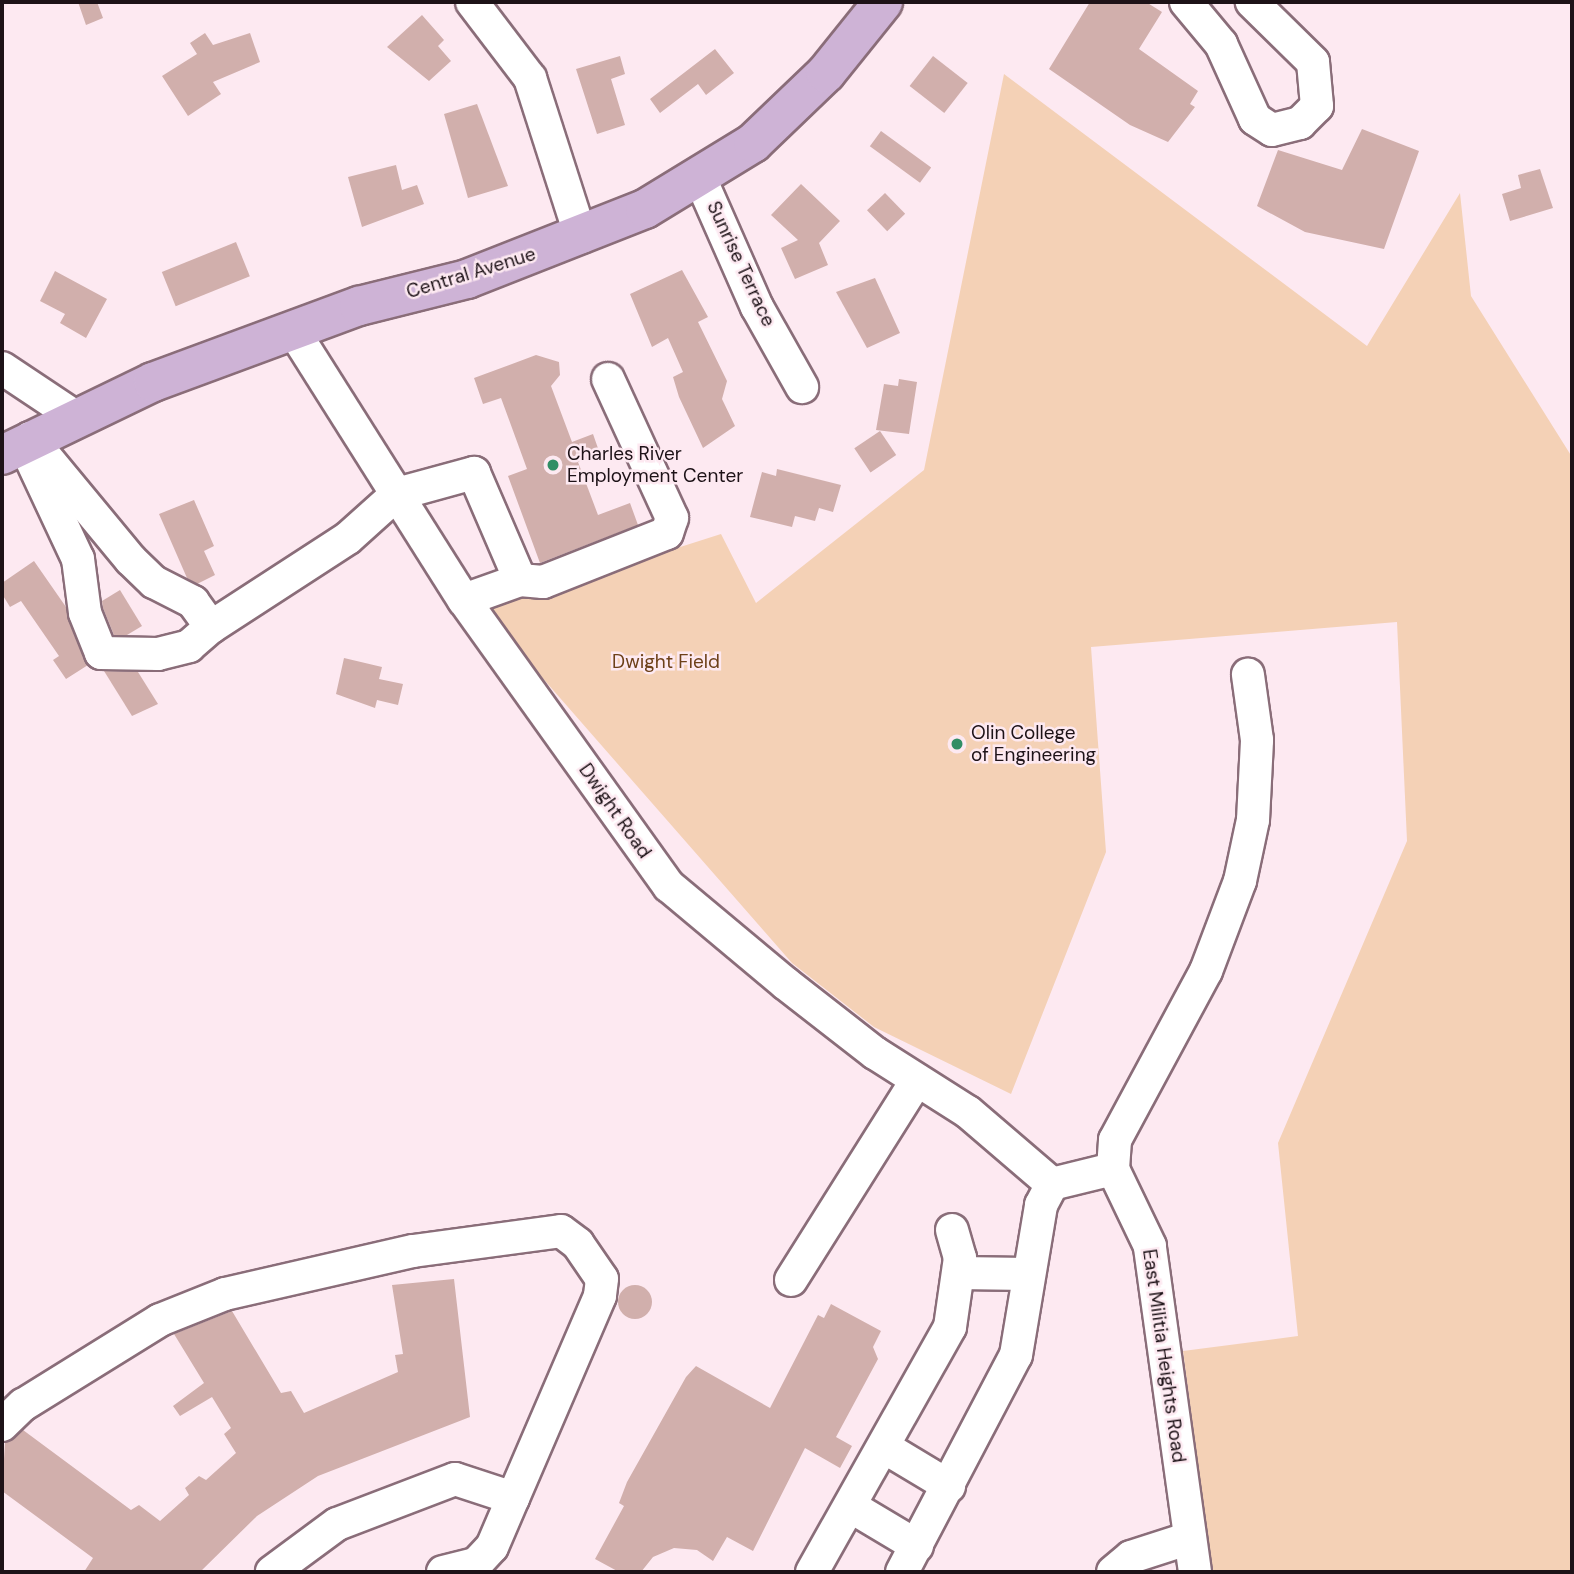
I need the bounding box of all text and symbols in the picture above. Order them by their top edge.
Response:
street label: Sunrise Terrace [702,198,780,330]
street label: Central Avenue [404,243,538,303]
place label: Charles River Employment Center [567,443,743,487]
marker: Charles River Employment Center [545,457,561,473]
park label: Dwight Field [612,651,720,673]
place label: Olin College of Engineering [971,722,1096,766]
marker: Olin College of Engineering [949,736,965,752]
street label: Dwight Road [574,759,656,863]
street label: East Militia Heights Road [1138,1248,1190,1464]

